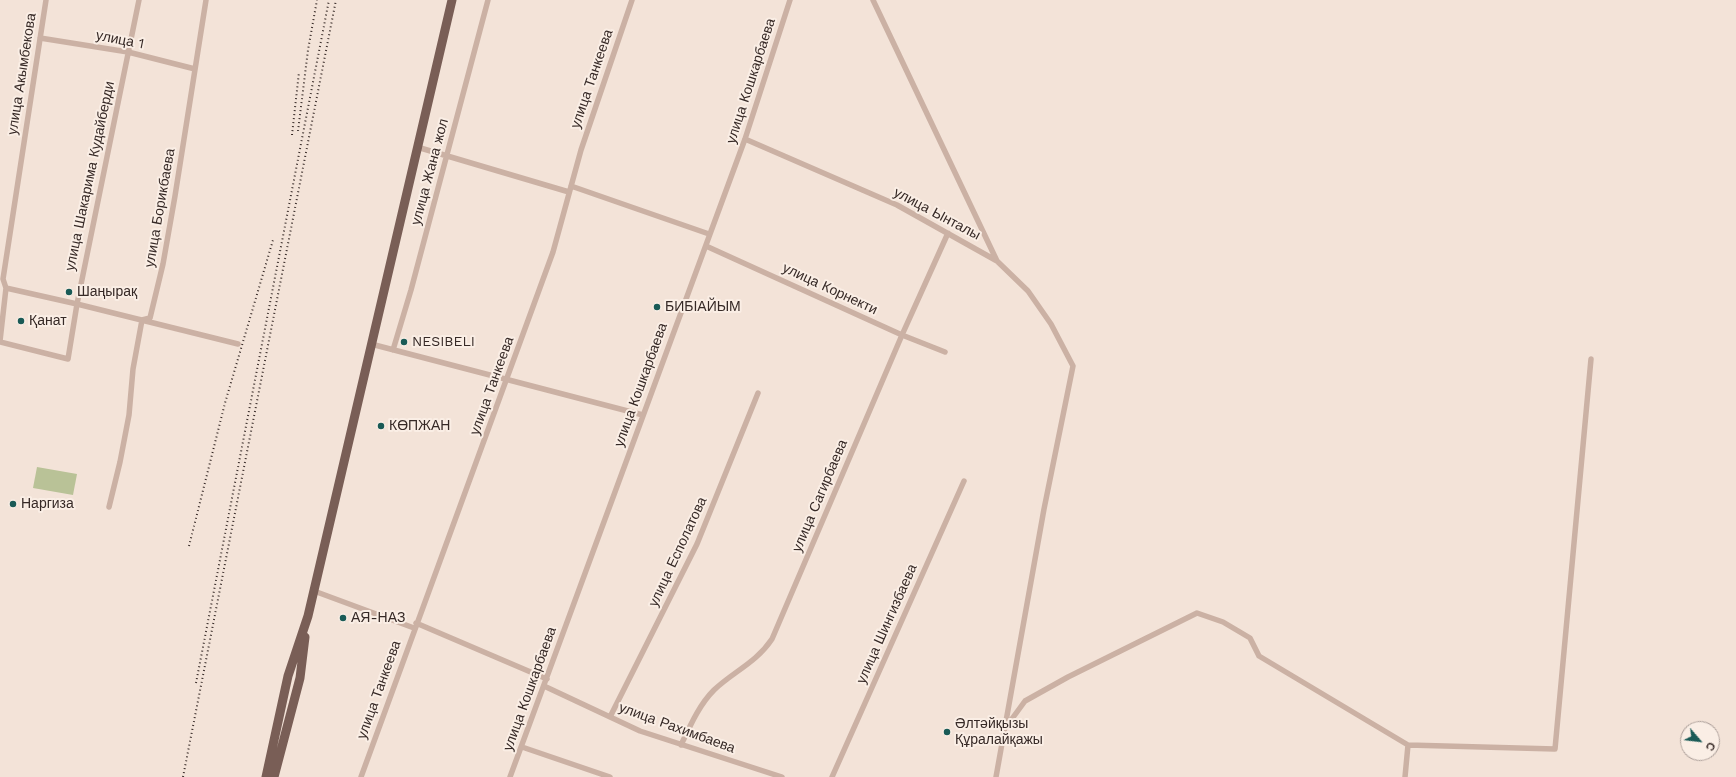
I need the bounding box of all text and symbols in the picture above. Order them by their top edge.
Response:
street label: улица Акымбекова [4,12,40,136]
street label: улица Кошкарбаева [723,16,779,146]
street label: улица 1 [94,27,146,53]
street label: улица Танкеева [567,27,617,131]
street label: улица Шакарима Кудайберди [62,80,118,272]
street label: улица Жана жол [408,117,452,227]
street label: улица Борикбаева [141,147,179,269]
street label: улица Ынталы [891,184,983,244]
street label: улица Корнекти [780,260,880,318]
place label: Шаңырақ [77,284,137,300]
marker: Шаңырақ [64,287,74,297]
place label: БИБІАЙЫМ [665,299,741,315]
marker: БИБІАЙЫМ [652,302,662,312]
place label: Қанат [29,313,67,329]
marker: Қанат [16,316,26,326]
street label: улица Кошкарбаева [611,321,671,449]
place label: NESIBELI [412,334,475,350]
street label: улица Танкеева [466,334,518,438]
marker: NESIBELI [399,337,409,347]
place label: КӨПЖАН [389,418,450,434]
marker: КӨПЖАН [376,421,386,431]
street label: улица Сагирбаева [789,437,851,555]
street label: улица Есполатова [645,494,711,610]
place label: Наргиза [21,496,74,512]
marker: Наргиза [8,499,18,509]
street label: улица Шингизбаева [853,562,921,686]
place label: АЯ-НАЗ [351,610,405,626]
marker: АЯ-НАЗ [338,613,348,623]
street label: улица Кошкарбаева [500,625,560,753]
street label: улица Танкеева [353,638,405,742]
street label: улица Рахимбаева [617,699,737,757]
place label: Әлтәйқызы Құралайқажы [955,716,1043,748]
north arrow [1680,721,1720,761]
marker: Әлтәйқызы Құралайқажы [942,727,952,737]
text: С [1703,740,1718,753]

